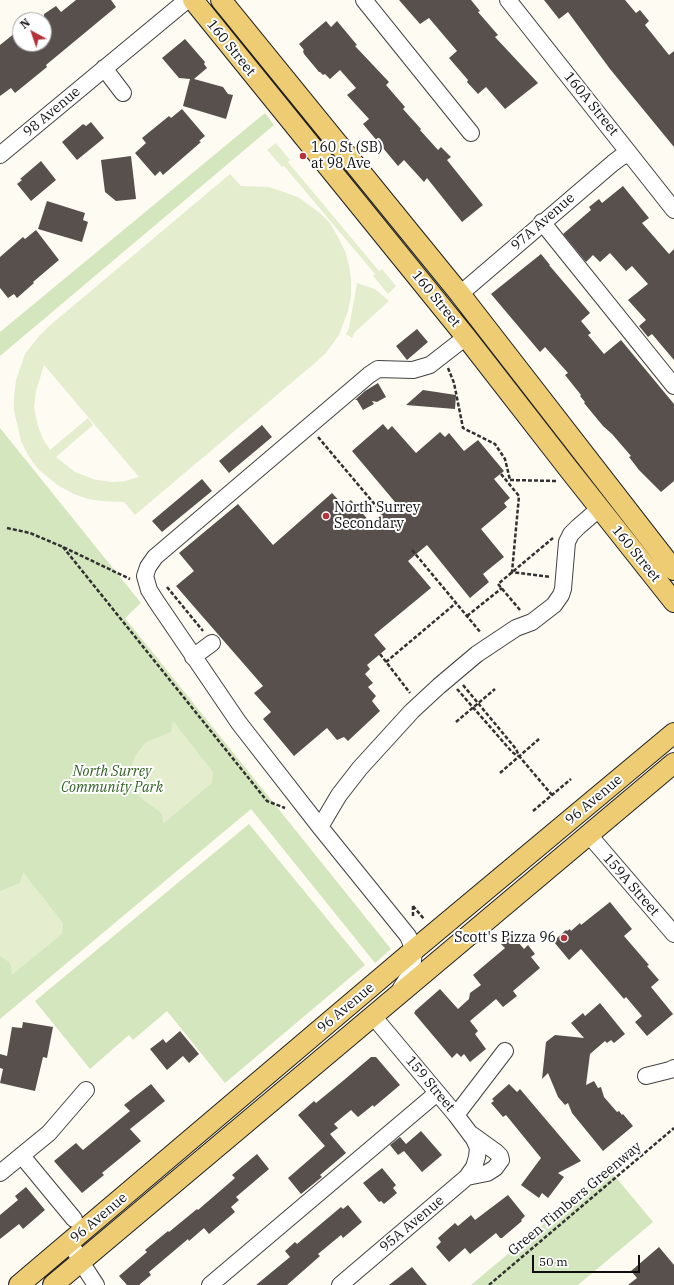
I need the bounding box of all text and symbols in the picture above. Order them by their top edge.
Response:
north arrow [12,12,52,52]
text: N [17,15,33,32]
street label: 160 Street [203,16,259,80]
street label: 160A Street [560,69,622,139]
street label: 98 Avenue [20,83,84,141]
place label: 160 St (SB) at 98 Ave [311,140,383,172]
marker: 160 St (SB) at 98 Ave [298,151,308,161]
street label: 97A Avenue [508,190,578,254]
street label: 160 Street [408,267,464,331]
place label: North Surrey Secondary [334,500,420,532]
marker: North Surrey Secondary [321,511,331,521]
street label: 160 Street [608,522,664,586]
park label: North Surrey Community Park [61,764,163,796]
street label: 96 Avenue [562,771,626,829]
street label: 159A Street [599,850,663,920]
place label: Scott's Pizza 96 [454,930,556,946]
marker: Scott's Pizza 96 [559,933,569,943]
street label: 96 Avenue [314,979,378,1037]
street label: 159 Street [402,1053,458,1115]
street label: Green Timbers Greenway [505,1138,645,1260]
street label: 96 Avenue [67,1189,131,1247]
street label: 95A Avenue [376,1192,448,1256]
scale bar [534,1247,642,1273]
text: 50 m [539,1254,568,1269]

